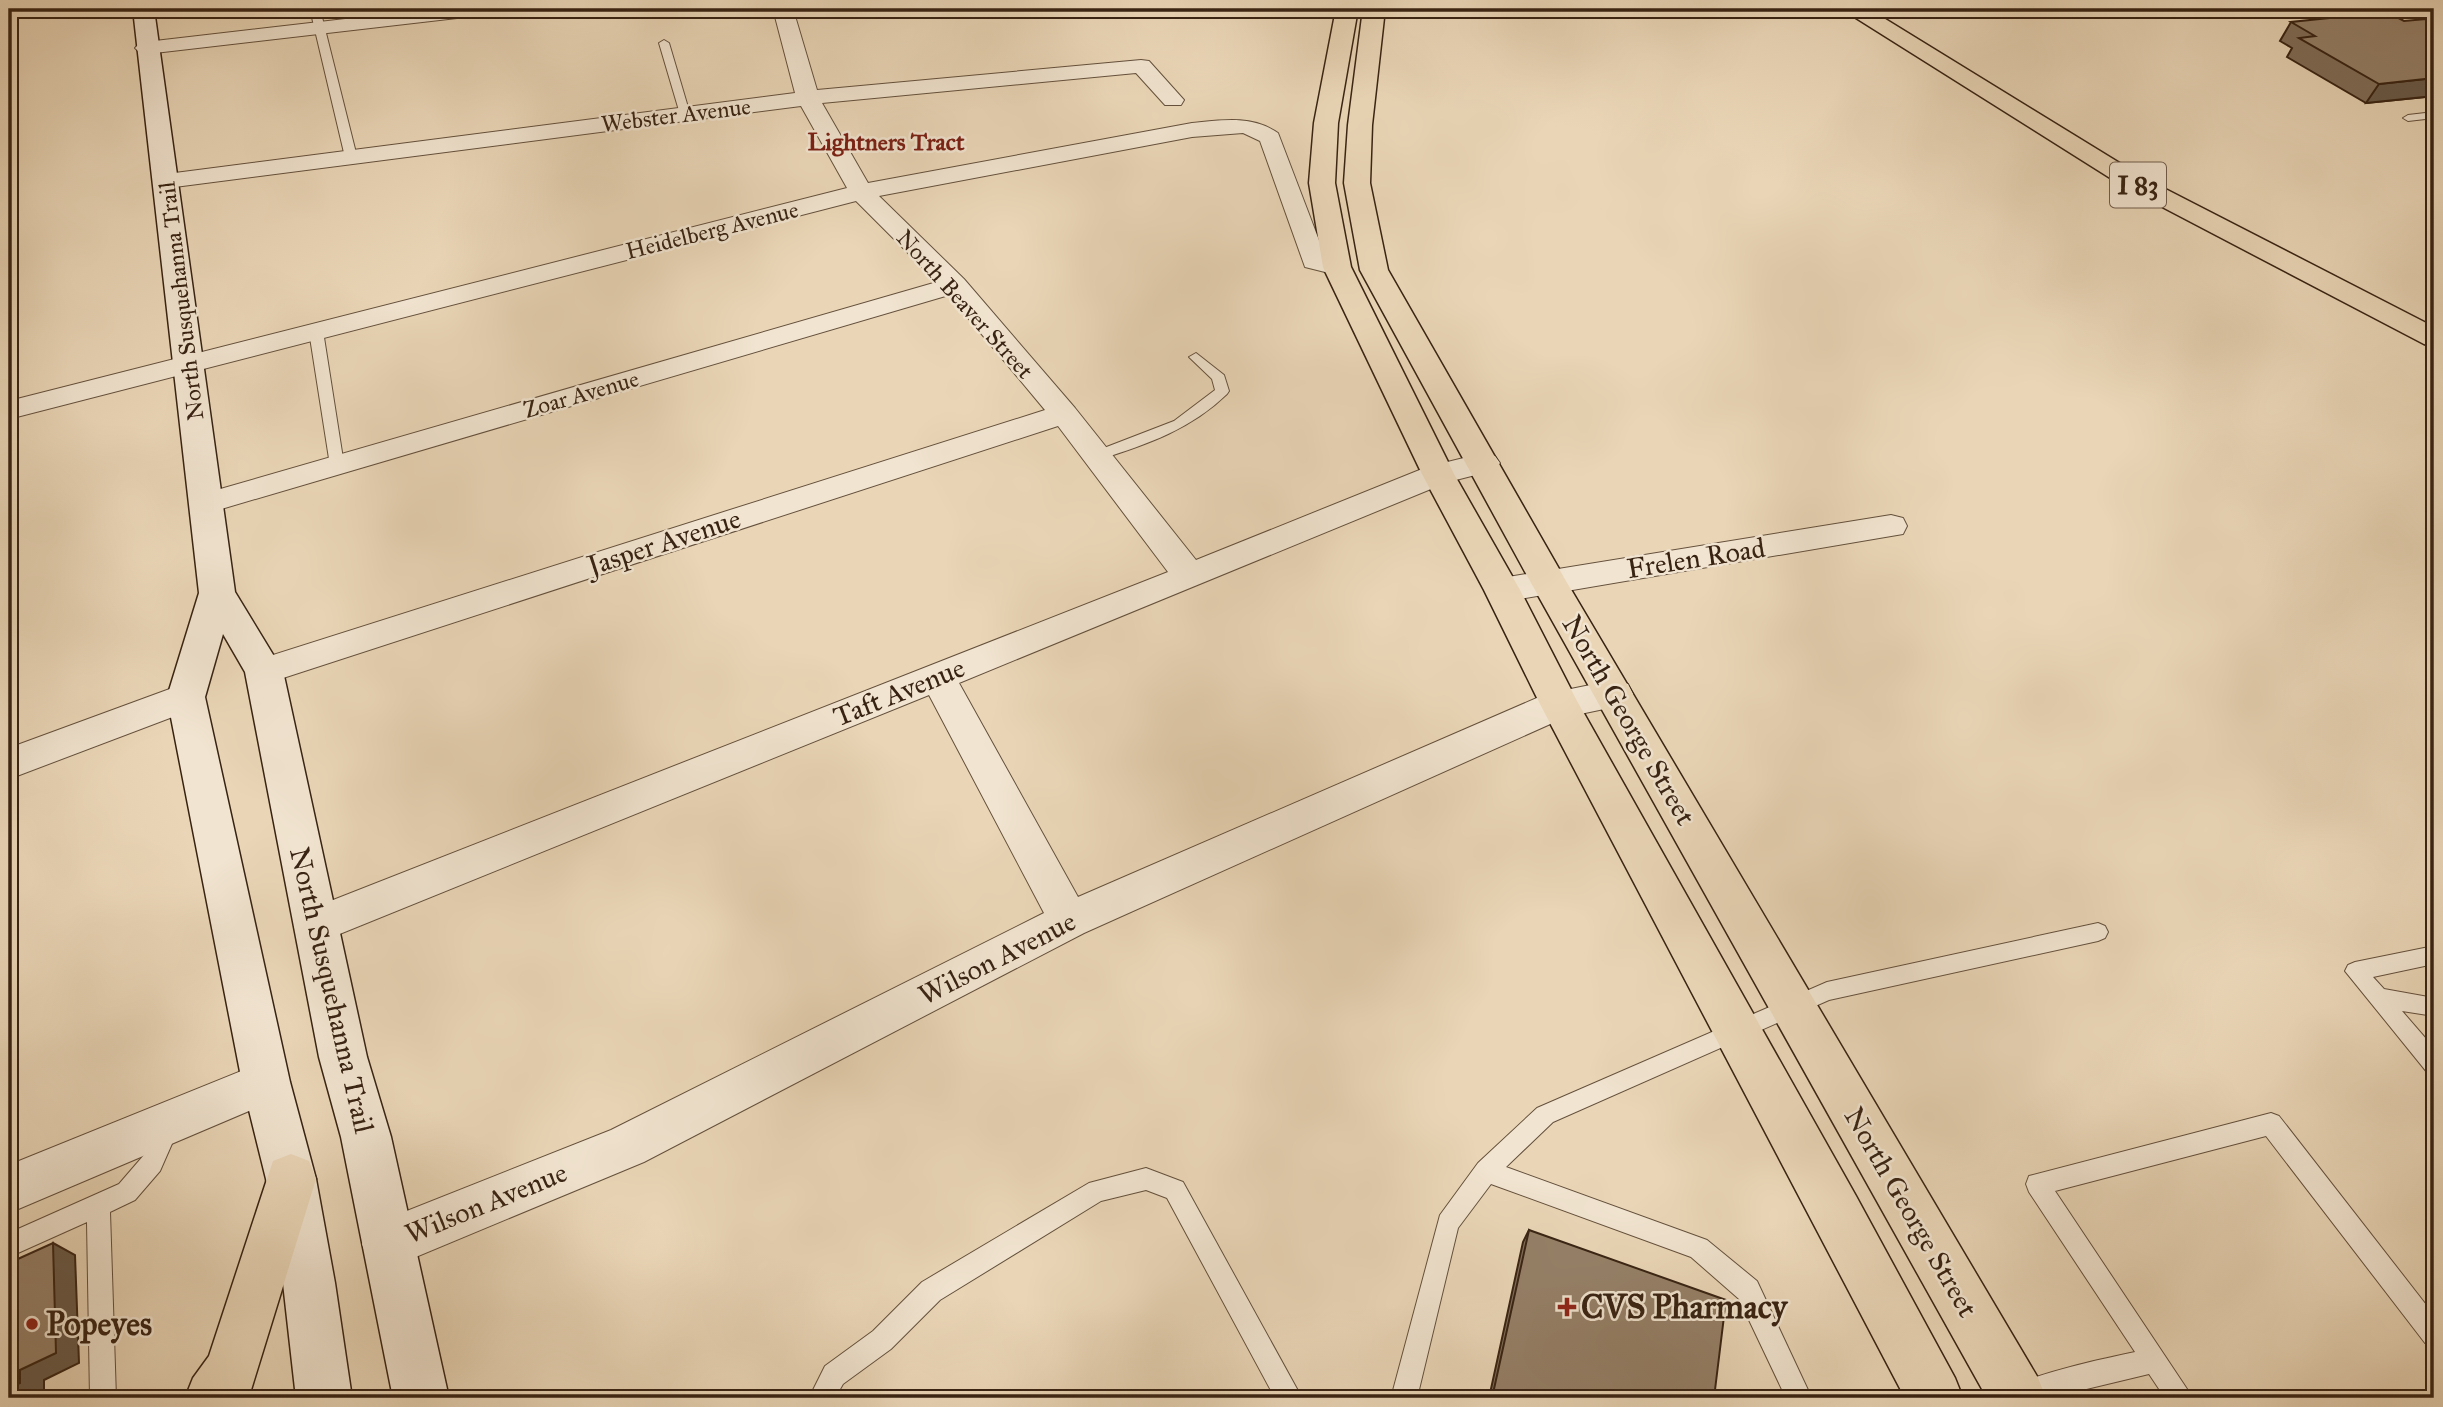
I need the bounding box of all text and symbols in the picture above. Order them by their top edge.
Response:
street label: Webster Avenue [600,92,752,138]
district label: Lightners Tract [808,127,965,157]
road number: I 83 [2110,162,2166,208]
street label: North Susquehanna Trail [152,179,211,422]
street label: Heidelberg Avenue [623,195,801,266]
street label: North Beaver Street [891,224,1039,384]
street label: Zoar Avenue [520,364,642,424]
street label: Jasper Avenue [580,501,745,584]
street label: Frelen Road [1624,530,1768,586]
street label: North George Street [1555,609,1703,831]
street label: Taft Avenue [828,650,970,734]
street label: North Susquehanna Trail [282,844,382,1137]
street label: Wilson Avenue [913,903,1081,1013]
street label: North George Street [1837,1101,1985,1323]
street label: Wilson Avenue [400,1155,572,1251]
place label: CVS Pharmacy [1581,1287,1789,1327]
marker: CVS Pharmacy [1559,1299,1575,1315]
place label: Popeyes [46,1304,152,1344]
marker: Popeyes [24,1316,40,1332]

